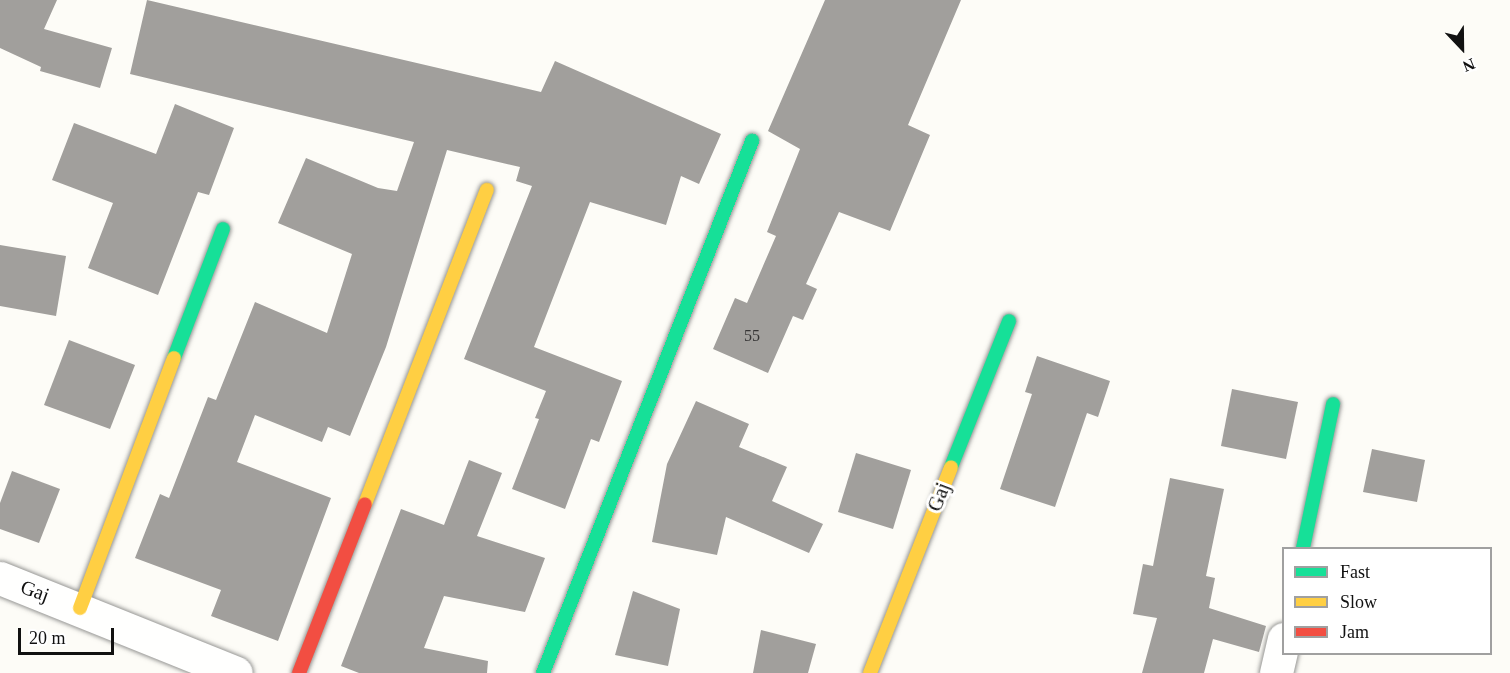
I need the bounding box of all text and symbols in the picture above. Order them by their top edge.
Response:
north arrow [1432,18,1492,78]
text: N [1460,55,1477,75]
house number: 55 [744,326,760,346]
street label: Gaj [923,479,955,515]
legend [1282,547,1492,655]
text: Fast [1340,562,1370,582]
street label: Gaj [17,575,53,607]
text: Slow [1340,592,1377,612]
scale bar [21,616,117,654]
text: Jam [1340,622,1369,642]
text: 20 m [29,628,66,648]

